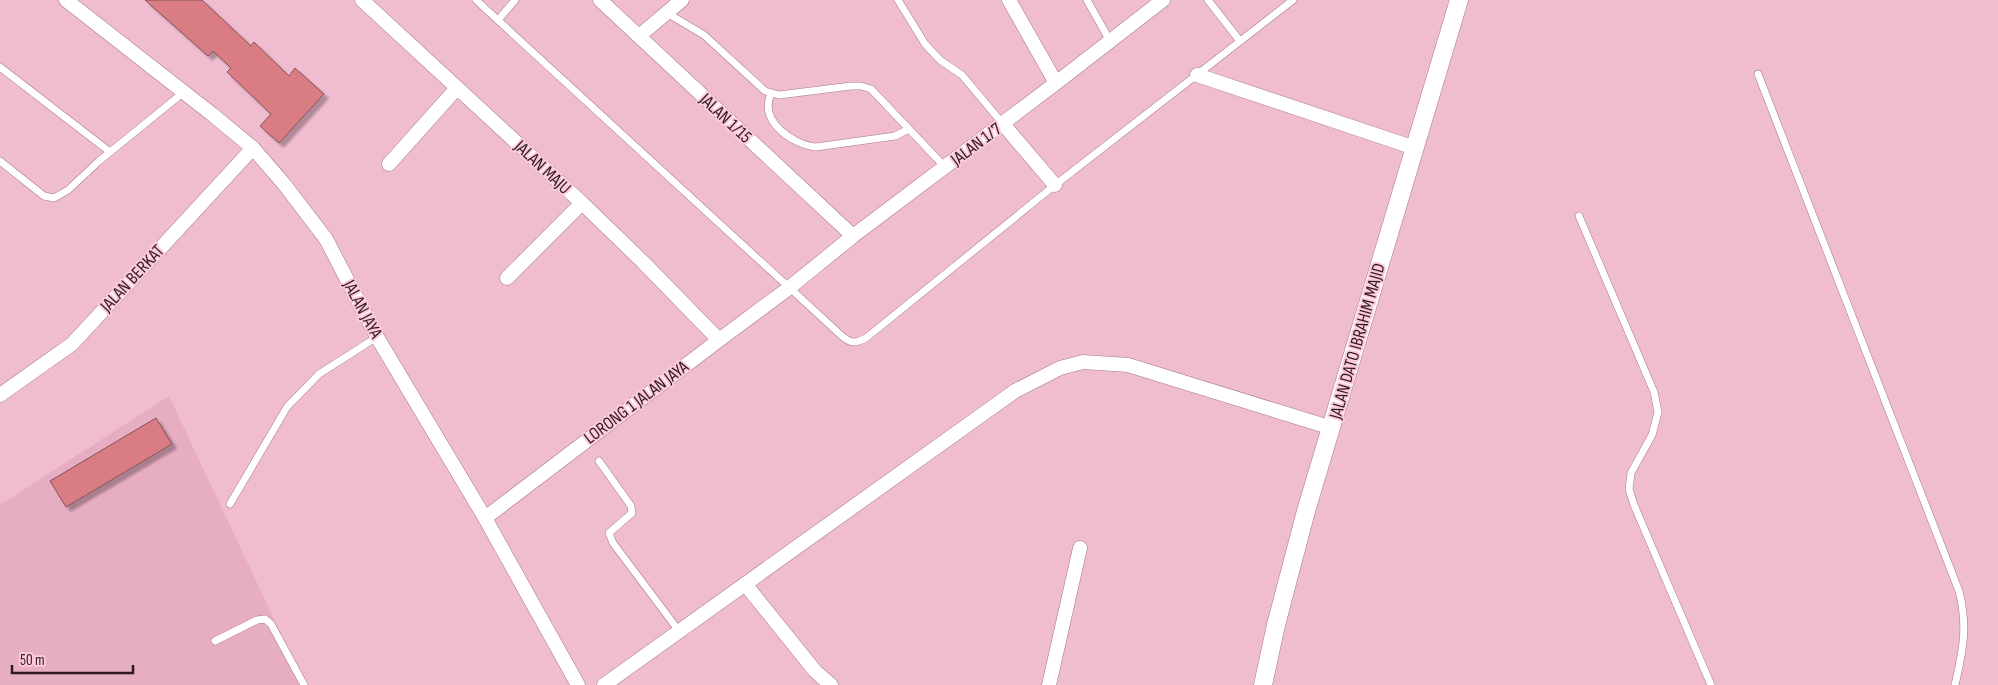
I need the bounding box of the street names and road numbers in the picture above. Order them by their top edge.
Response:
street label: JALAN 1/15 [695,88,756,148]
street label: JALAN 1/7 [946,118,1006,171]
street label: JALAN MAJU [509,135,575,199]
street label: JALAN BERKAT [95,240,169,317]
street label: JALAN DATO IBRAHIM MAJID [1325,261,1390,422]
street label: JALAN JAYA [338,276,387,342]
street label: LORONG 1 JALAN JAYA [580,356,693,449]

